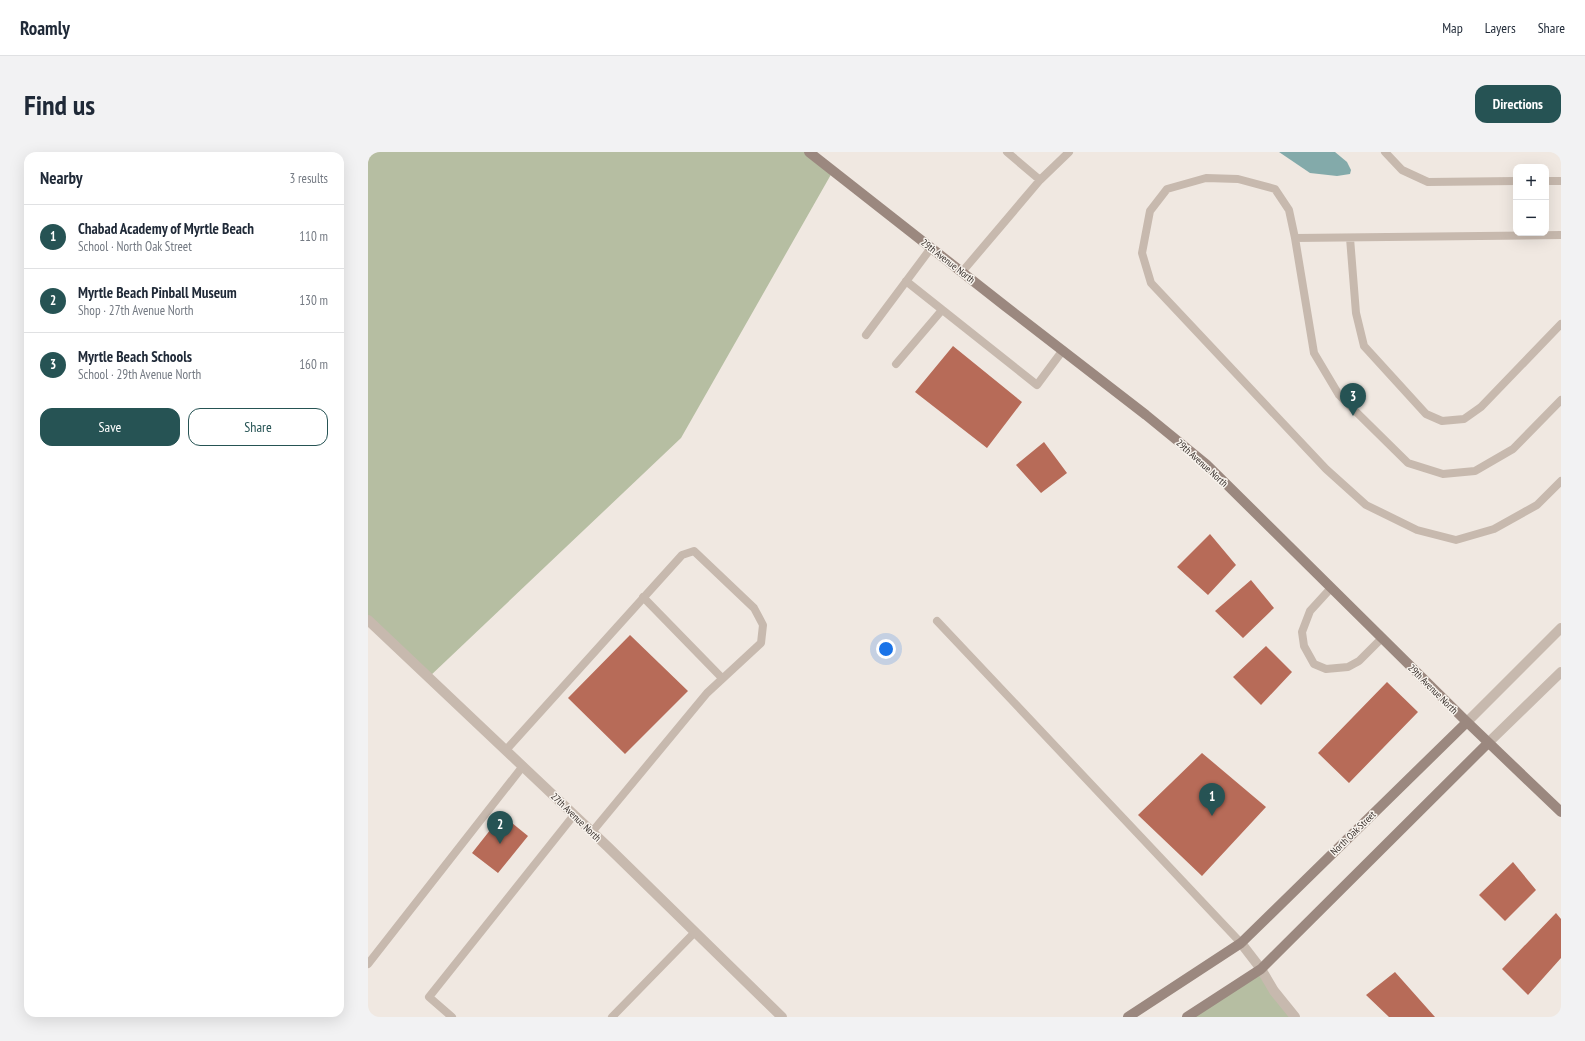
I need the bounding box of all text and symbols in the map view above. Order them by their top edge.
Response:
text: Roamly [20,16,70,40]
text: Map [1442,19,1463,37]
text: Layers [1485,19,1516,37]
text: Share [1538,19,1565,37]
button: Directions [1475,85,1561,123]
text: Find us [24,86,95,123]
map controls [1513,164,1549,236]
button: + [1513,164,1549,200]
text: Nearby [40,167,83,189]
text: 3 results [289,170,328,187]
button: − [1513,200,1549,236]
text: Chabad Academy of Myrtle Beach [78,219,254,238]
text: 1 [50,228,56,245]
text: 110 m [299,228,328,245]
street label: 29th Avenue North [918,236,978,286]
text: School · North Oak Street [78,238,192,255]
text: Myrtle Beach Pinball Museum [78,283,237,302]
text: 2 [50,292,56,309]
text: 130 m [299,292,328,309]
text: Shop · 27th Avenue North [78,302,194,319]
text: Myrtle Beach Schools [78,347,192,366]
text: 3 [50,356,56,373]
text: 160 m [299,356,328,373]
text: School · 29th Avenue North [78,366,201,383]
pin: 3 [1340,383,1366,416]
button: Save [40,408,180,446]
button: Share [188,408,328,446]
street label: 29th Avenue North [1173,436,1231,490]
your location [876,639,896,659]
street label: 29th Avenue North [1405,661,1461,717]
pin: 1 [1199,783,1225,816]
street label: 27th Avenue North [548,790,604,844]
street label: North Oak Street [1328,808,1379,858]
pin: 2 [487,811,513,844]

